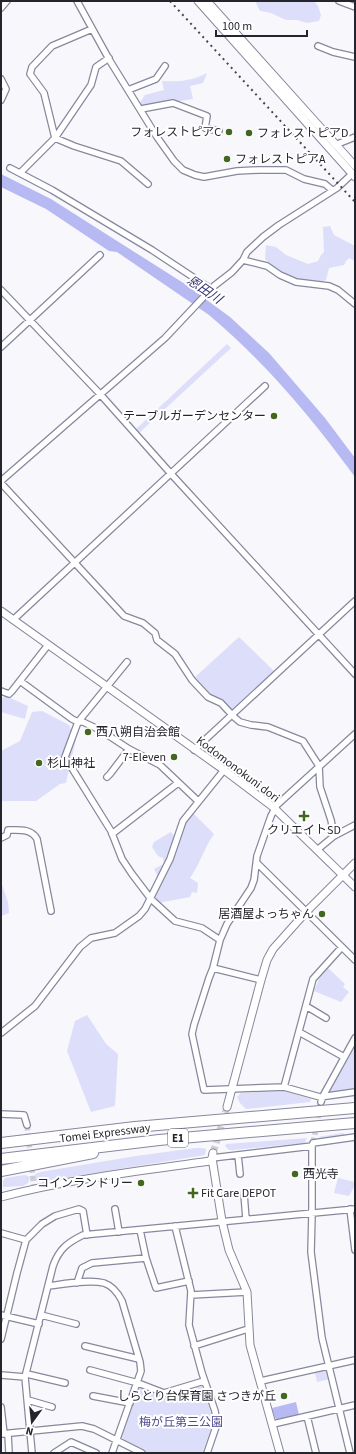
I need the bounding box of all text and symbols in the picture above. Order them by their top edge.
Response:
scale bar [216,12,307,38]
text: 100 m [222,18,252,35]
place label: フォレストピアC [130,124,221,141]
place label: フォレストピアD [257,125,348,142]
marker: フォレストピアC [224,127,234,137]
marker: フォレストピアD [244,128,254,138]
place label: フォレストピアA [235,151,326,168]
marker: フォレストピアA [222,154,232,164]
water label: 恩田川 [183,271,227,309]
place label: テーブルガーデンセンター [123,408,266,425]
marker: テーブルガーデンセンター [269,411,279,421]
place label: 西八朔自治会館 [96,724,180,741]
marker: 西八朔自治会館 [83,727,93,737]
street label: Kodomonokuni dori [192,732,283,806]
place label: 7-Eleven [123,749,166,766]
marker: 7-Eleven [169,752,179,762]
place label: 杉山神社 [47,755,95,772]
marker: 杉山神社 [34,758,44,768]
marker: クリエイトSD [299,811,309,821]
place label: クリエイトSD [267,822,341,839]
place label: 居酒屋よっちゃん [218,906,314,923]
marker: 居酒屋よっちゃん [317,909,327,919]
street label: Tomei Expressway [59,1119,152,1148]
road number: E1 [168,1129,188,1147]
place label: 西光寺 [303,1166,339,1183]
marker: 西光寺 [290,1169,300,1179]
place label: コインランドリー [37,1175,133,1192]
marker: コインランドリー [136,1178,146,1188]
place label: Fit Care DEPOT [201,1185,277,1202]
marker: Fit Care DEPOT [188,1188,198,1198]
place label: しらとり台保育園 さつきが丘 [118,1388,276,1405]
marker: しらとり台保育園 さつきが丘 [279,1391,289,1401]
north arrow [12,1402,52,1442]
park label: 梅が丘第三公園 [139,1414,223,1431]
text: N [24,1423,35,1439]

